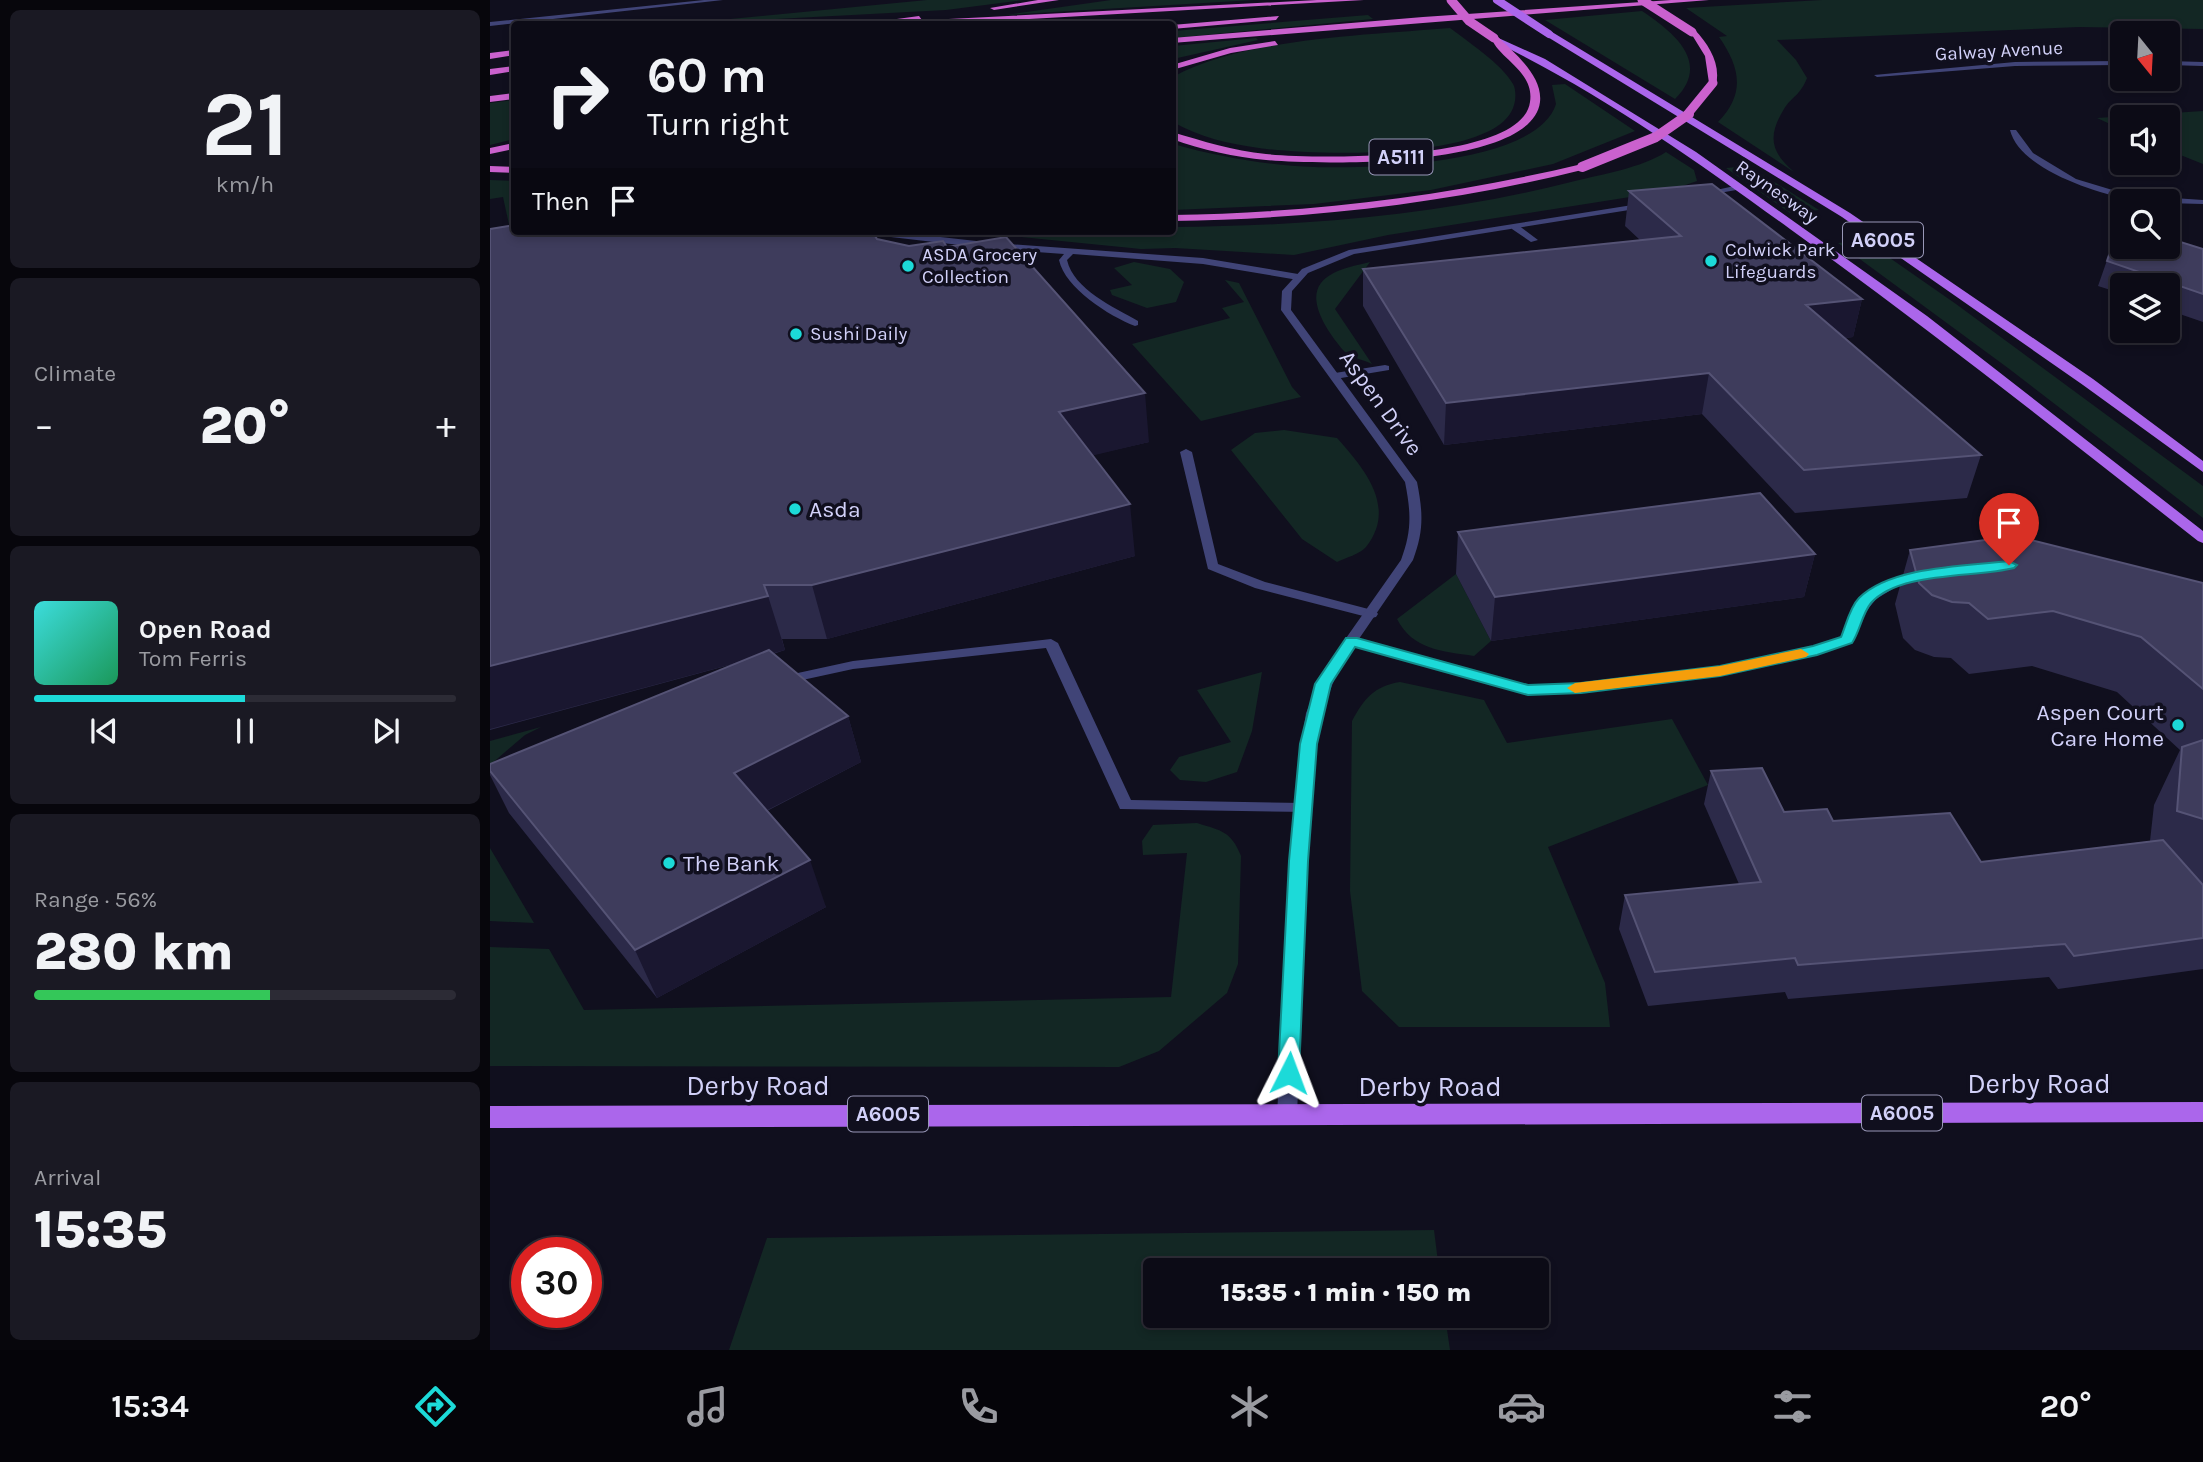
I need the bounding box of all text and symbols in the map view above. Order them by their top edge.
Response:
north arrow [2110,21,2180,91]
map controls [2110,21,2180,343]
street label: Galway Avenue [1934,37,2064,65]
text: 60 m [647,47,767,104]
icon: right [532,49,623,140]
text: 21 [201,72,289,178]
button: sound [2110,105,2180,175]
text: Turn right [647,106,789,143]
road number: A5111 [1370,140,1432,174]
street label: Raynesway [1732,156,1822,228]
text: km/h [216,171,274,198]
icon: arrive [604,182,642,220]
text: Then [532,186,590,217]
button: search [2110,189,2180,259]
road number: A6005 [1843,222,1923,258]
place label: Colwick Park Lifeguards [1725,239,1836,283]
place label: ASDA Grocery Collection [922,244,1037,288]
marker: Colwick Park Lifeguards [1703,253,1719,269]
marker: ASDA Grocery Collection [900,258,916,274]
button: layers [2110,273,2180,343]
place label: Sushi Daily [810,323,908,345]
marker: Sushi Daily [788,326,804,342]
street label: Aspen Drive [1334,345,1428,461]
text: Climate [34,360,116,387]
text: 20° [200,395,290,456]
text: − [34,403,54,448]
text: + [436,403,456,448]
pin [1979,493,2039,565]
place label: Asda [809,496,861,523]
marker: Asda [787,501,803,517]
icon: arrive [1990,504,2028,542]
text: Open Road [139,614,272,645]
text: Tom Ferris [139,645,247,672]
place label: Aspen Court Care Home [2037,699,2164,752]
icon: previous [85,712,123,750]
icon: pause [226,712,264,750]
icon: next [367,712,405,750]
marker: Aspen Court Care Home [2170,717,2186,733]
place label: The Bank [683,850,780,877]
marker: The Bank [661,855,677,871]
text: Range · 56% [34,886,157,913]
text: 280 km [34,921,234,982]
position arrow [1252,1036,1326,1110]
street label: Derby Road [1967,1067,2111,1100]
street label: Derby Road [686,1069,830,1102]
street label: Derby Road [1358,1070,1502,1103]
road number: A6005 [848,1096,928,1132]
road number: A6005 [1862,1096,1942,1130]
text: Arrival [34,1164,101,1191]
text: 15:35 [34,1199,167,1260]
speed limit sign: 30 [511,1237,602,1328]
text: 15:35 · 1 min · 150 m [1221,1277,1471,1308]
icon: directions [411,1382,460,1431]
icon: music [683,1382,732,1431]
icon: phone [954,1382,1003,1431]
icon: climate [1225,1382,1274,1431]
icon: car [1497,1382,1546,1431]
icon: filters [1768,1382,1817,1431]
text: 15:34 [111,1388,189,1425]
text: 20° [2040,1388,2092,1425]

